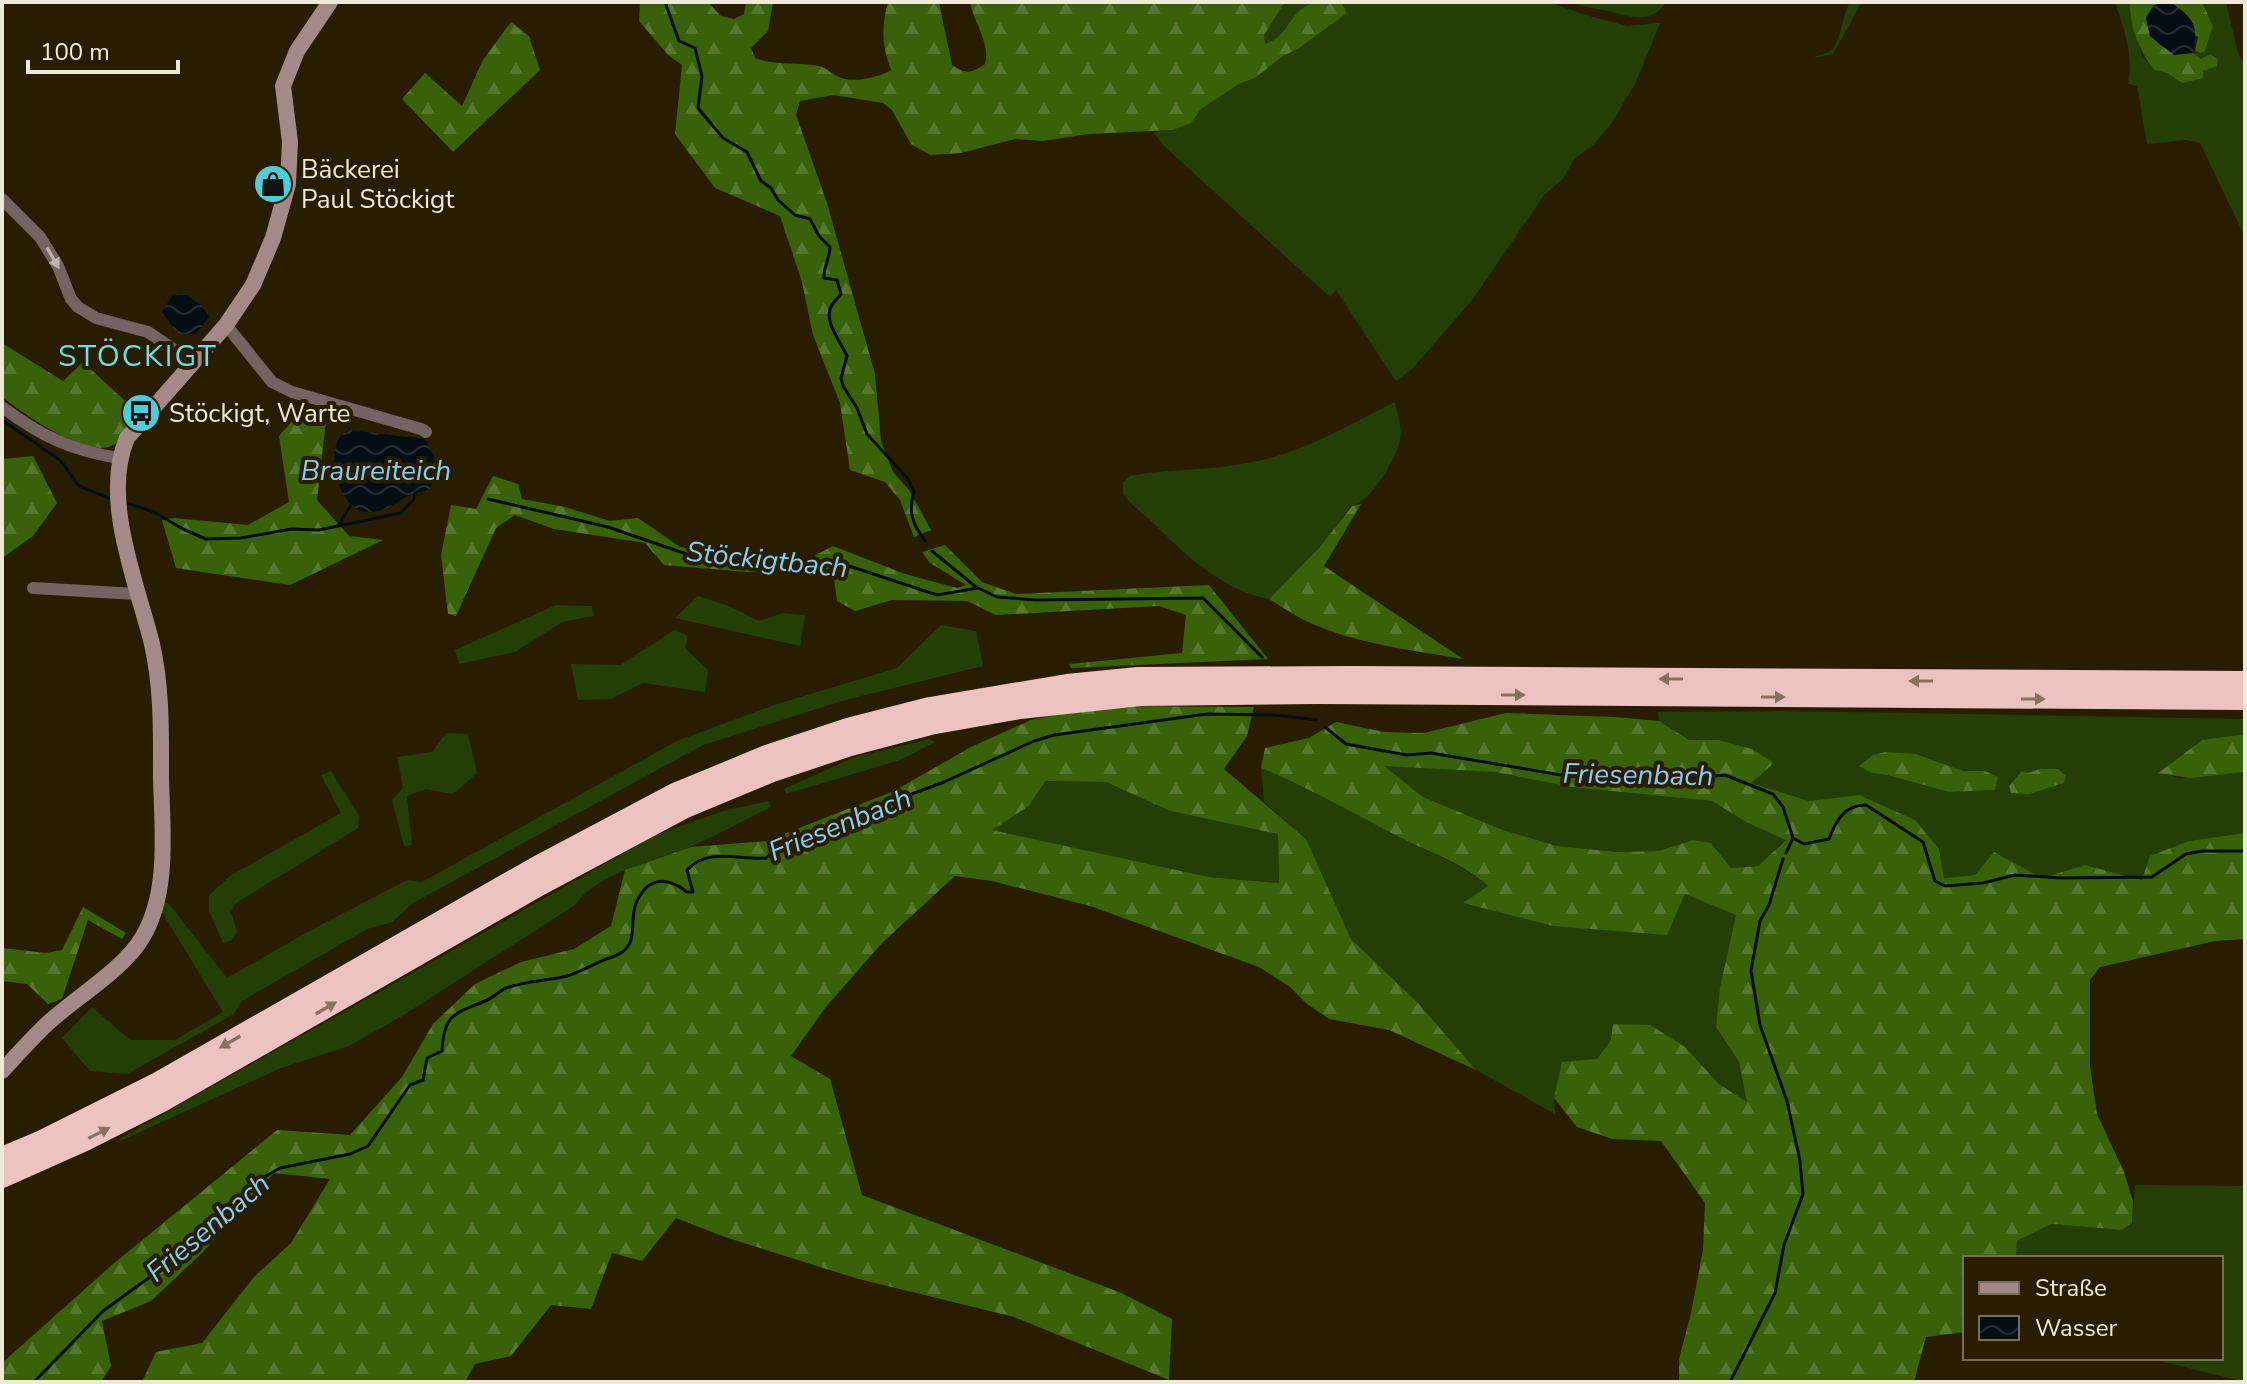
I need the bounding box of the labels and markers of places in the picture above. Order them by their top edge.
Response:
place label: Bäckerei Paul Stöckigt [301,152,455,217]
shop icon: Bäckerei Paul Stöckigt [252,163,294,205]
bus stop icon: Stöckigt, Warte [120,392,162,434]
place label: Stöckigt, Warte [169,396,350,431]

